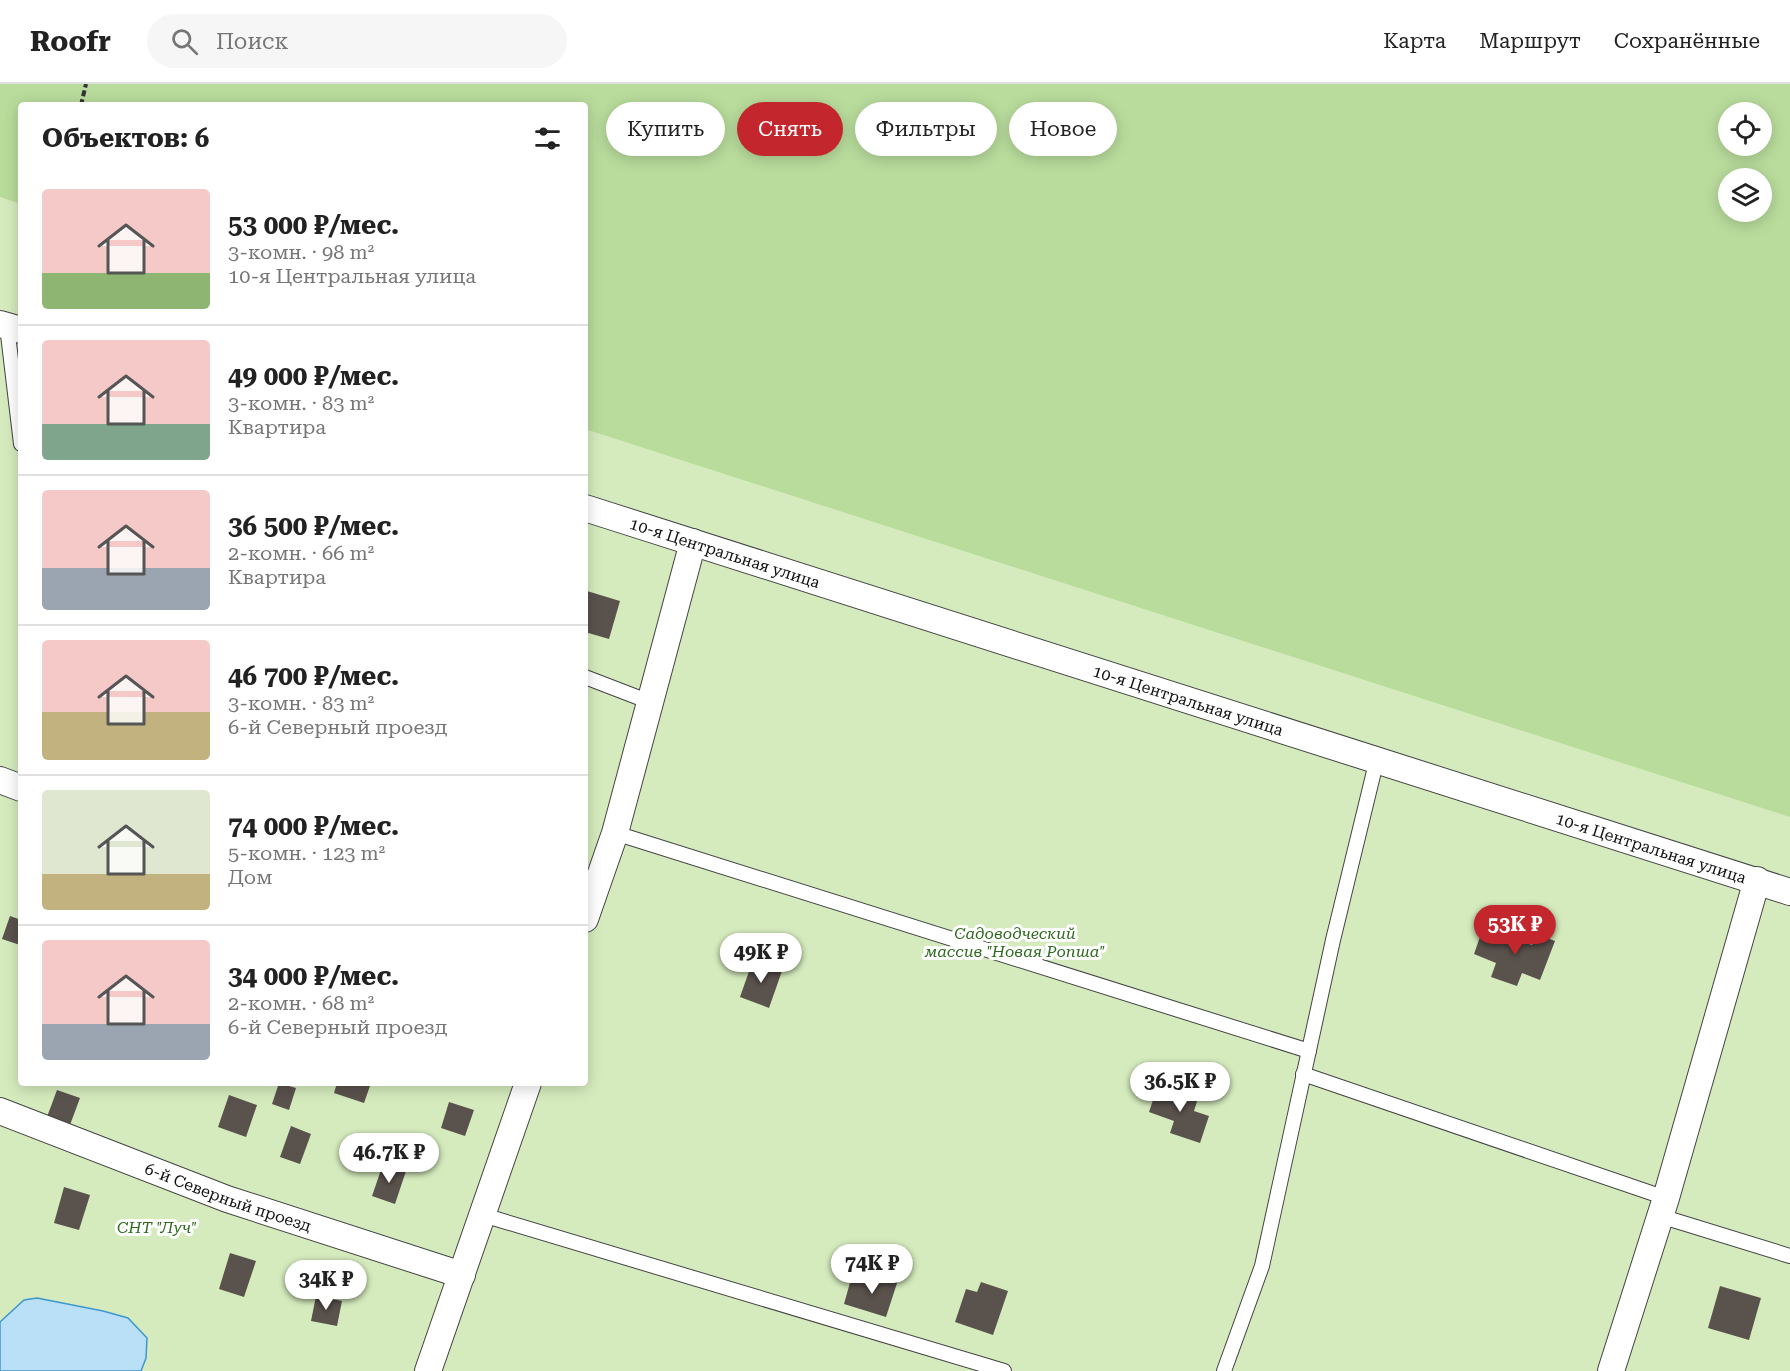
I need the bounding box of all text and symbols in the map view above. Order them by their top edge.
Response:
search box [147,14,567,68]
text: Roofr [30,25,111,58]
icon: search [168,25,201,58]
text: Поиск [216,29,288,54]
text: Карта [1383,29,1446,53]
text: Маршрут [1479,29,1581,53]
text: Сохранённые [1614,29,1760,53]
chip: Купить [606,102,725,156]
chip: Снять [737,102,843,156]
chip: Фильтры [855,102,997,156]
chip: Новое [1009,102,1117,156]
map controls [1718,102,1772,222]
button: locate [1718,102,1772,156]
icon: filters [531,122,564,155]
text: Объектов: 6 [42,123,209,153]
button: layers [1718,168,1772,222]
text: 53 000 ₽/мес. [228,210,399,240]
icon: home [90,213,162,285]
text: 3-комн. · 98 m² [228,240,374,264]
text: 10-я Центральная улица [228,264,476,288]
text: 49 000 ₽/мес. [228,361,399,391]
icon: home [90,364,162,436]
text: 3-комн. · 83 m² [228,391,374,415]
text: Квартира [228,415,326,439]
text: 36 500 ₽/мес. [228,511,399,541]
street label: 10-я Центральная улица [628,513,823,592]
icon: home [90,514,162,586]
text: 2-комн. · 66 m² [228,541,374,565]
text: Квартира [228,565,326,589]
text: 46 700 ₽/мес. [228,661,399,691]
street label: 10-я Центральная улица [1091,661,1286,740]
icon: home [90,664,162,736]
text: 3-комн. · 83 m² [228,691,374,715]
text: 6-й Северный проезд [228,715,447,739]
street label: 10-я Центральная улица [1554,809,1749,887]
text: 74 000 ₽/мес. [228,811,399,841]
icon: home [90,814,162,886]
text: 5-комн. · 123 m² [228,841,385,865]
text: Дом [228,865,272,889]
pin: 53K ₽ [1473,905,1557,956]
text: 53K ₽ [1488,912,1542,936]
park label: Садоводческий массив "Новая Ропша" [924,924,1105,961]
pin: 49K ₽ [719,933,803,984]
text: 49K ₽ [734,940,788,964]
text: 34 000 ₽/мес. [228,961,399,991]
icon: home [90,964,162,1036]
text: 2-комн. · 68 m² [228,991,374,1015]
text: 6-й Северный проезд [228,1015,447,1039]
pin: 36.5K ₽ [1125,1062,1235,1113]
text: 36.5K ₽ [1144,1069,1216,1093]
pin: 46.7K ₽ [334,1133,444,1184]
text: 46.7K ₽ [353,1140,425,1164]
street label: 6-й Северный проезд [142,1159,314,1235]
park label: СНТ "Луч" [117,1218,197,1237]
pin: 74K ₽ [830,1244,914,1295]
text: 74K ₽ [845,1251,899,1275]
pin: 34K ₽ [284,1260,368,1311]
text: 34K ₽ [299,1267,353,1291]

